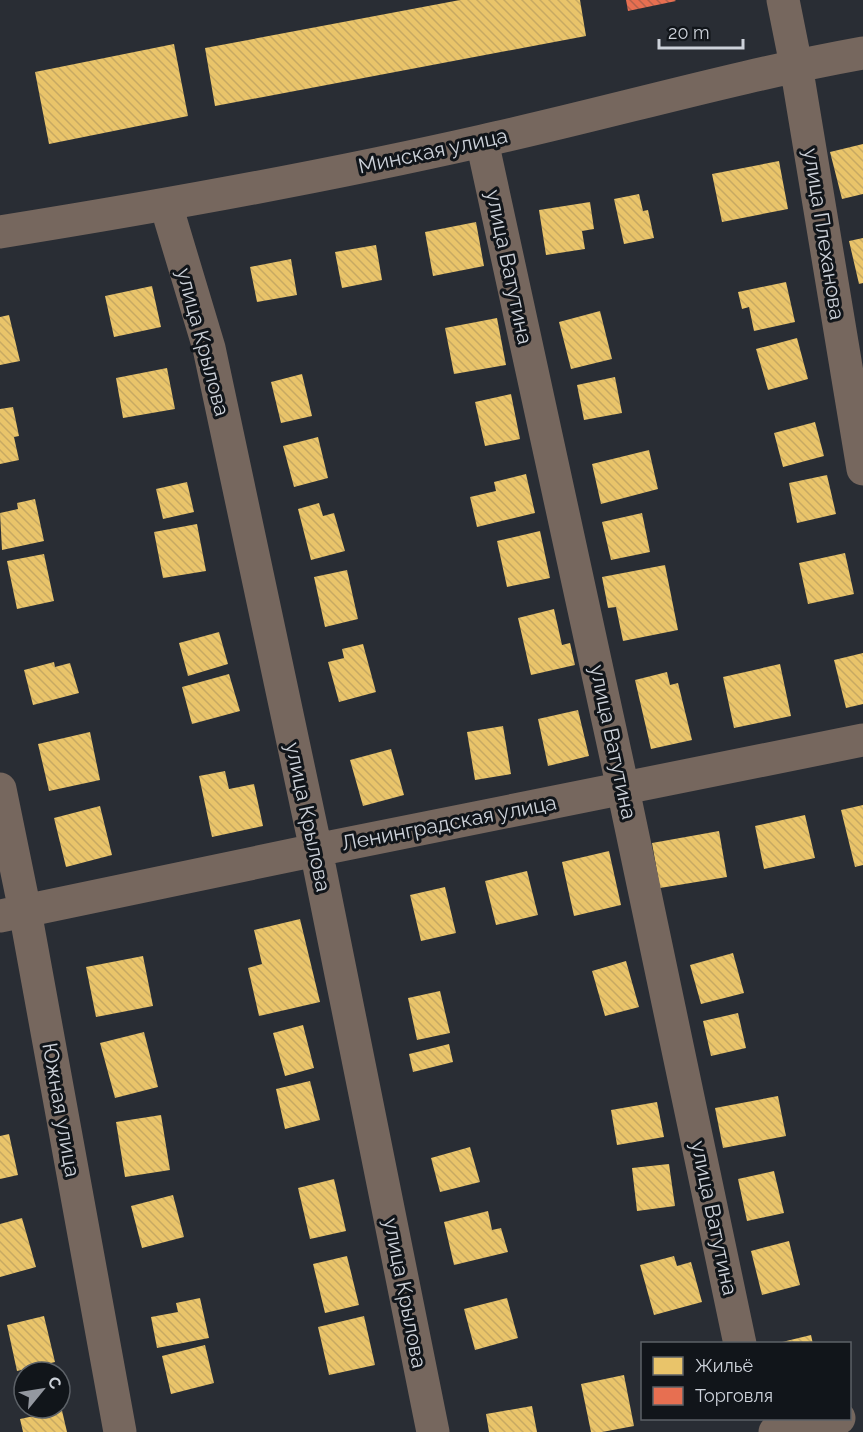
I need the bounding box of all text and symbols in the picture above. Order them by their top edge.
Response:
scale bar [659,12,743,50]
text: 20 m [668,22,710,43]
street label: Минская улица [356,122,510,179]
street label: улица Плеханова [799,146,850,321]
street label: улица Ватутина [481,187,538,347]
street label: улица Крылова [172,265,235,419]
street label: улица Ватутина [585,662,642,822]
street label: улица Крылова [280,740,337,894]
street label: Ленинградская улица [339,789,559,856]
street label: Южная улица [37,1041,86,1179]
street label: улица Ватутина [686,1138,743,1298]
street label: улица Крылова [379,1216,432,1370]
legend [641,1342,851,1420]
text: Жильё [695,1355,753,1376]
north arrow [12,1360,72,1420]
text: С [44,1373,66,1392]
text: Торговля [695,1385,773,1406]

